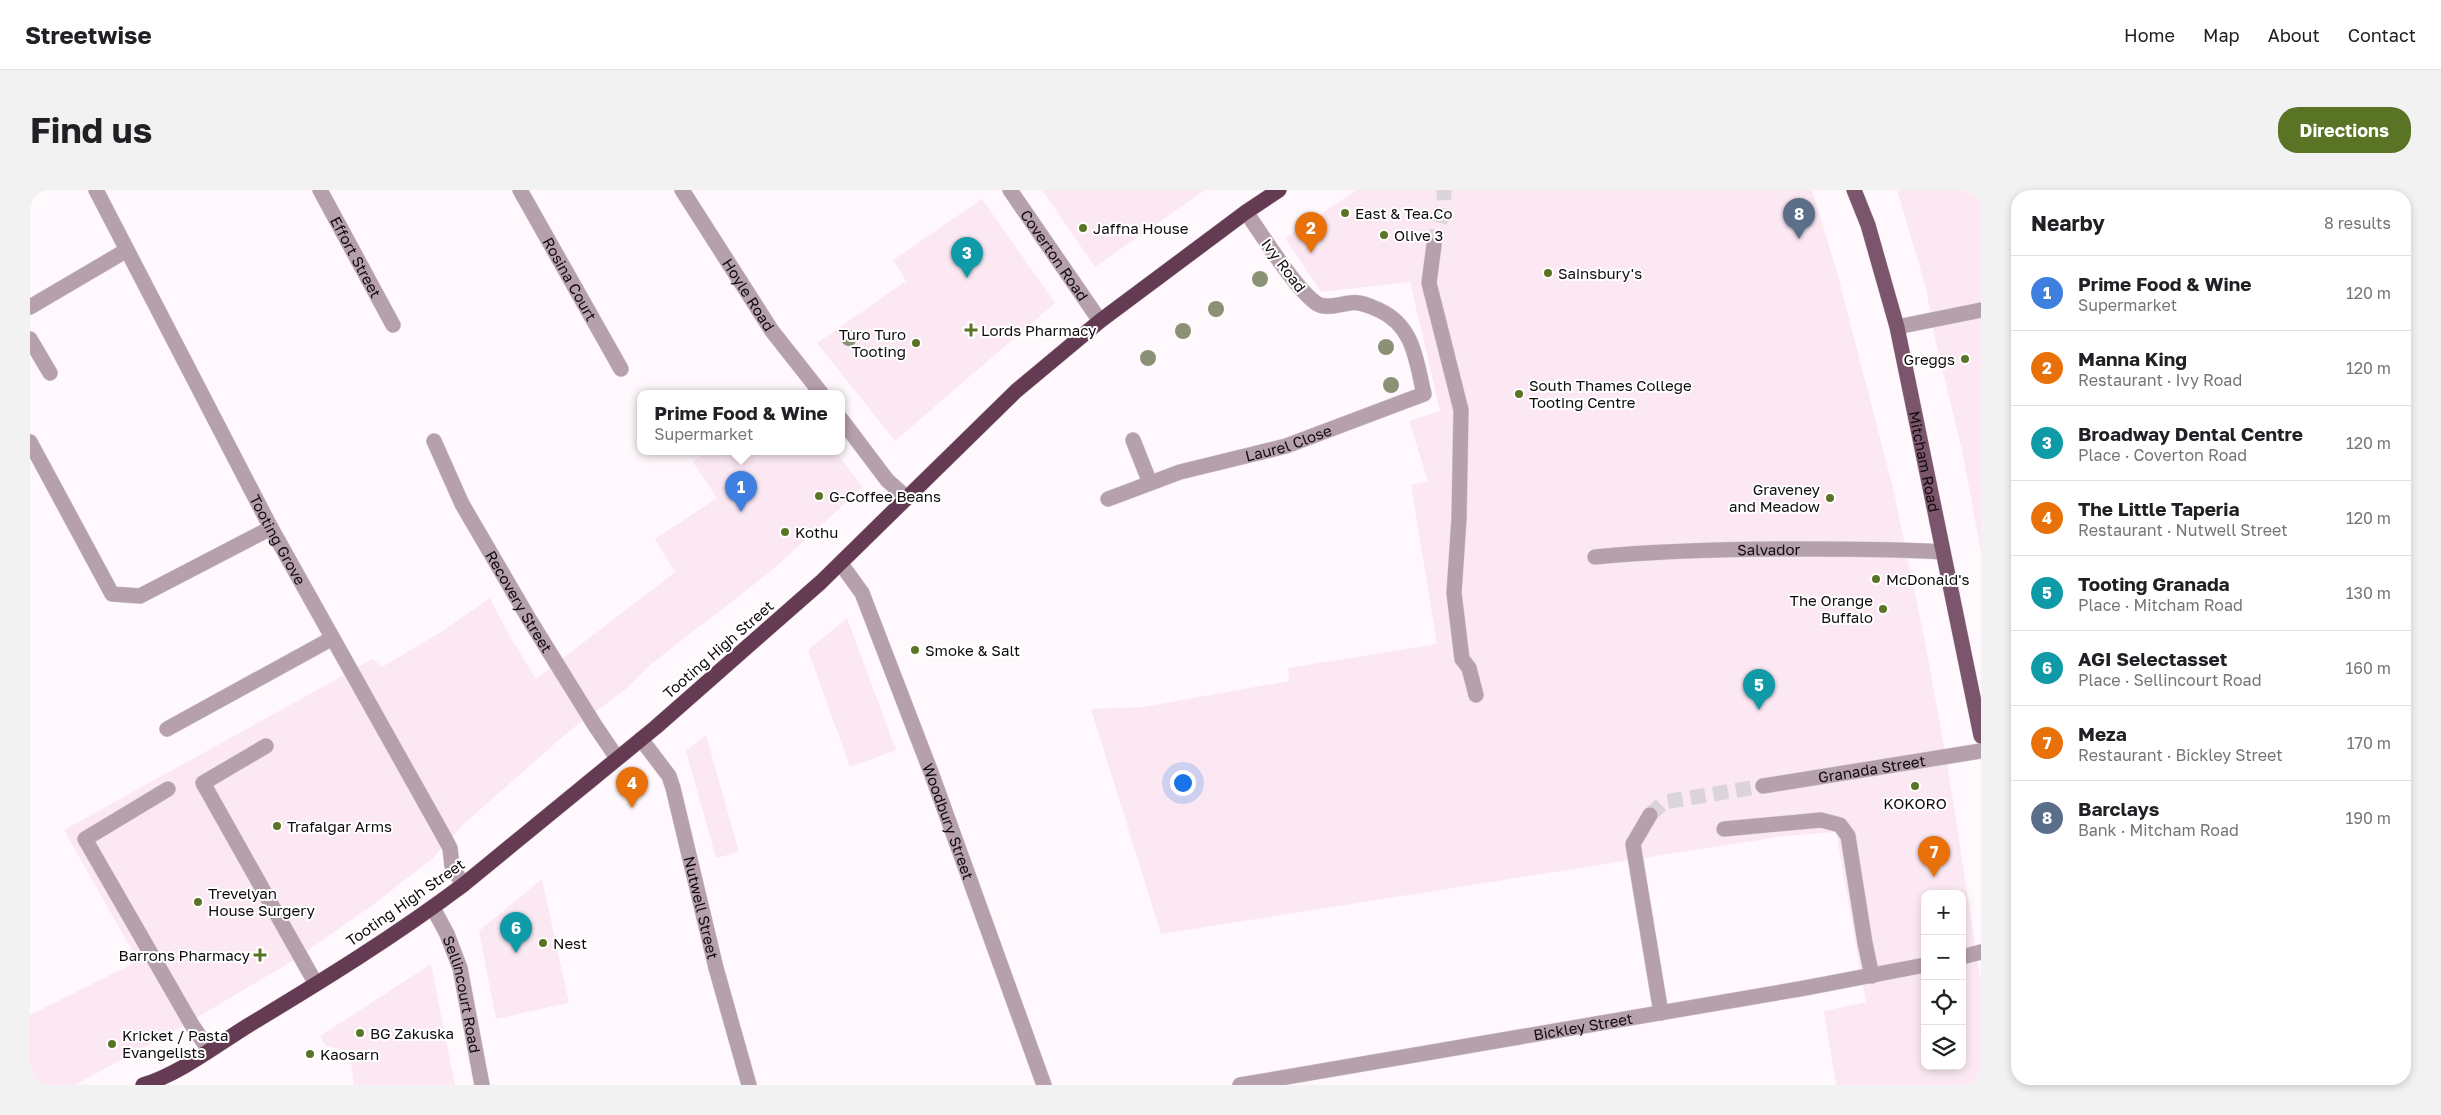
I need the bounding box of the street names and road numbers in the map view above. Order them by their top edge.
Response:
street label: Coverton Road [1017,206,1092,304]
street label: Effort Street [327,213,385,301]
street label: Rosina Court [539,234,601,324]
street label: Ivy Road [1258,235,1310,295]
street label: Hoyle Road [719,255,778,334]
street label: Mitcham Road [1905,409,1944,514]
street label: Laurel Close [1243,421,1334,465]
street label: Tooting Grove [246,491,310,588]
street label: Salvador [1737,540,1800,559]
street label: Recovery Street [482,547,556,656]
street label: Tooting High Street [659,596,777,702]
street label: Granada Street [1817,751,1927,786]
street label: Woodbury Street [919,761,978,882]
street label: Tooting High Street [342,854,468,950]
street label: Nutwell Street [681,854,723,961]
street label: Sellincourt Road [439,933,485,1054]
street label: Bickley Street [1532,1009,1634,1043]

